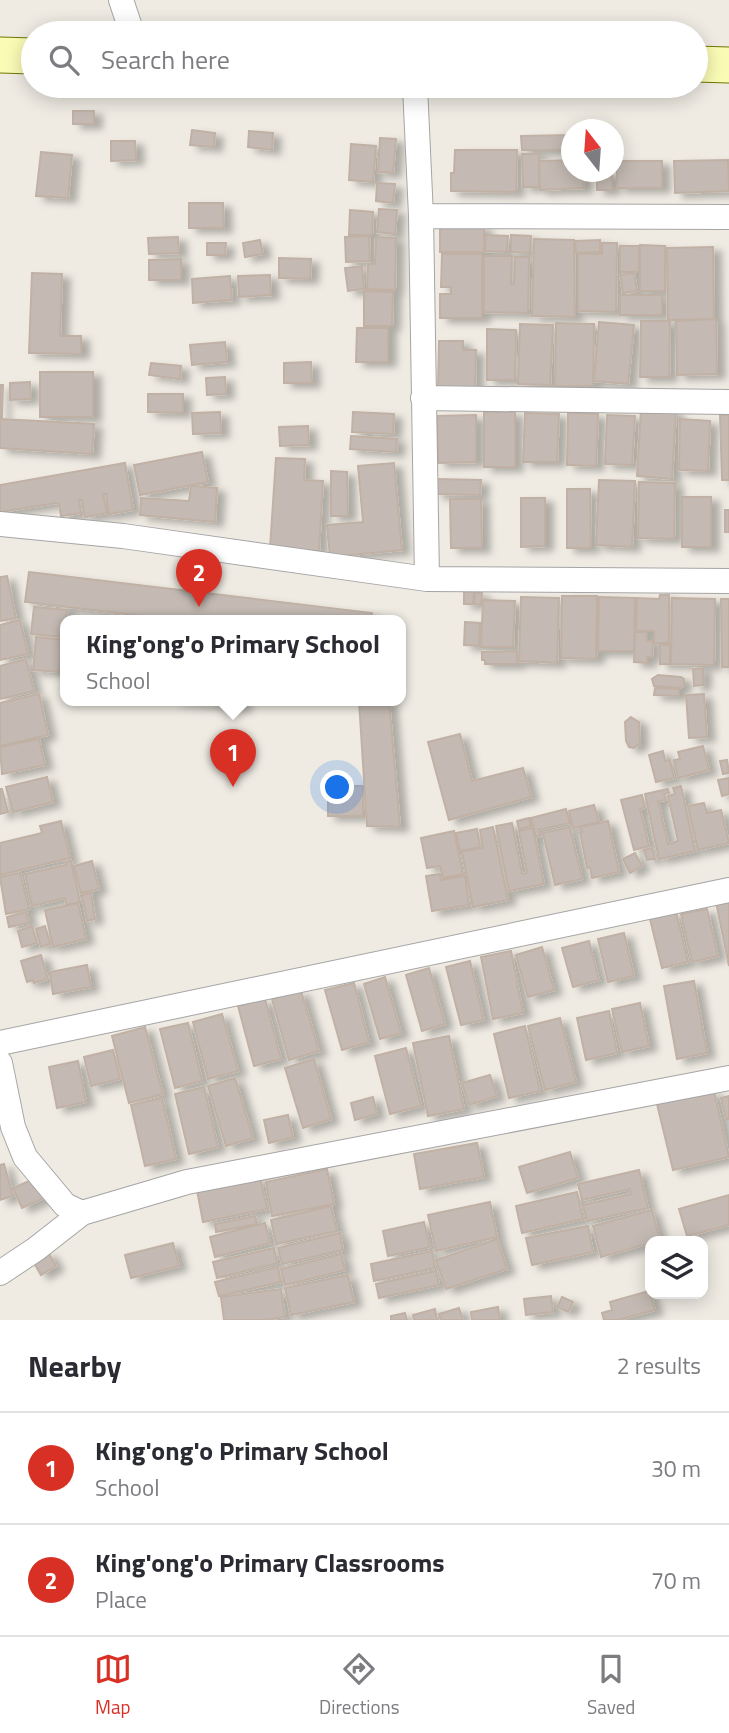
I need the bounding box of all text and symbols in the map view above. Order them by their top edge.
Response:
search box [21,21,708,98]
text: Search here [101,40,230,79]
icon: search [45,41,83,79]
north arrow [561,119,624,182]
pin: 2 [176,549,222,607]
popup [60,615,406,706]
text: King'ong'o Primary School [86,624,380,663]
text: School [86,663,151,698]
pin: 1 [210,729,256,787]
your location [320,770,354,804]
map controls [645,1236,708,1299]
button: layers [645,1236,708,1299]
text: Nearby [28,1343,121,1389]
text: 2 results [617,1348,701,1383]
text: King'ong'o Primary School [95,1431,389,1470]
text: 1 [45,1451,57,1486]
text: 30 m [651,1451,701,1486]
text: School [95,1470,159,1505]
text: King'ong'o Primary Classrooms [95,1543,444,1582]
text: 2 [45,1563,57,1598]
text: 70 m [651,1563,701,1598]
text: Place [95,1582,147,1617]
tab: Map [94,1650,132,1721]
tab: Directions [319,1650,400,1721]
tab: Saved [587,1650,635,1721]

